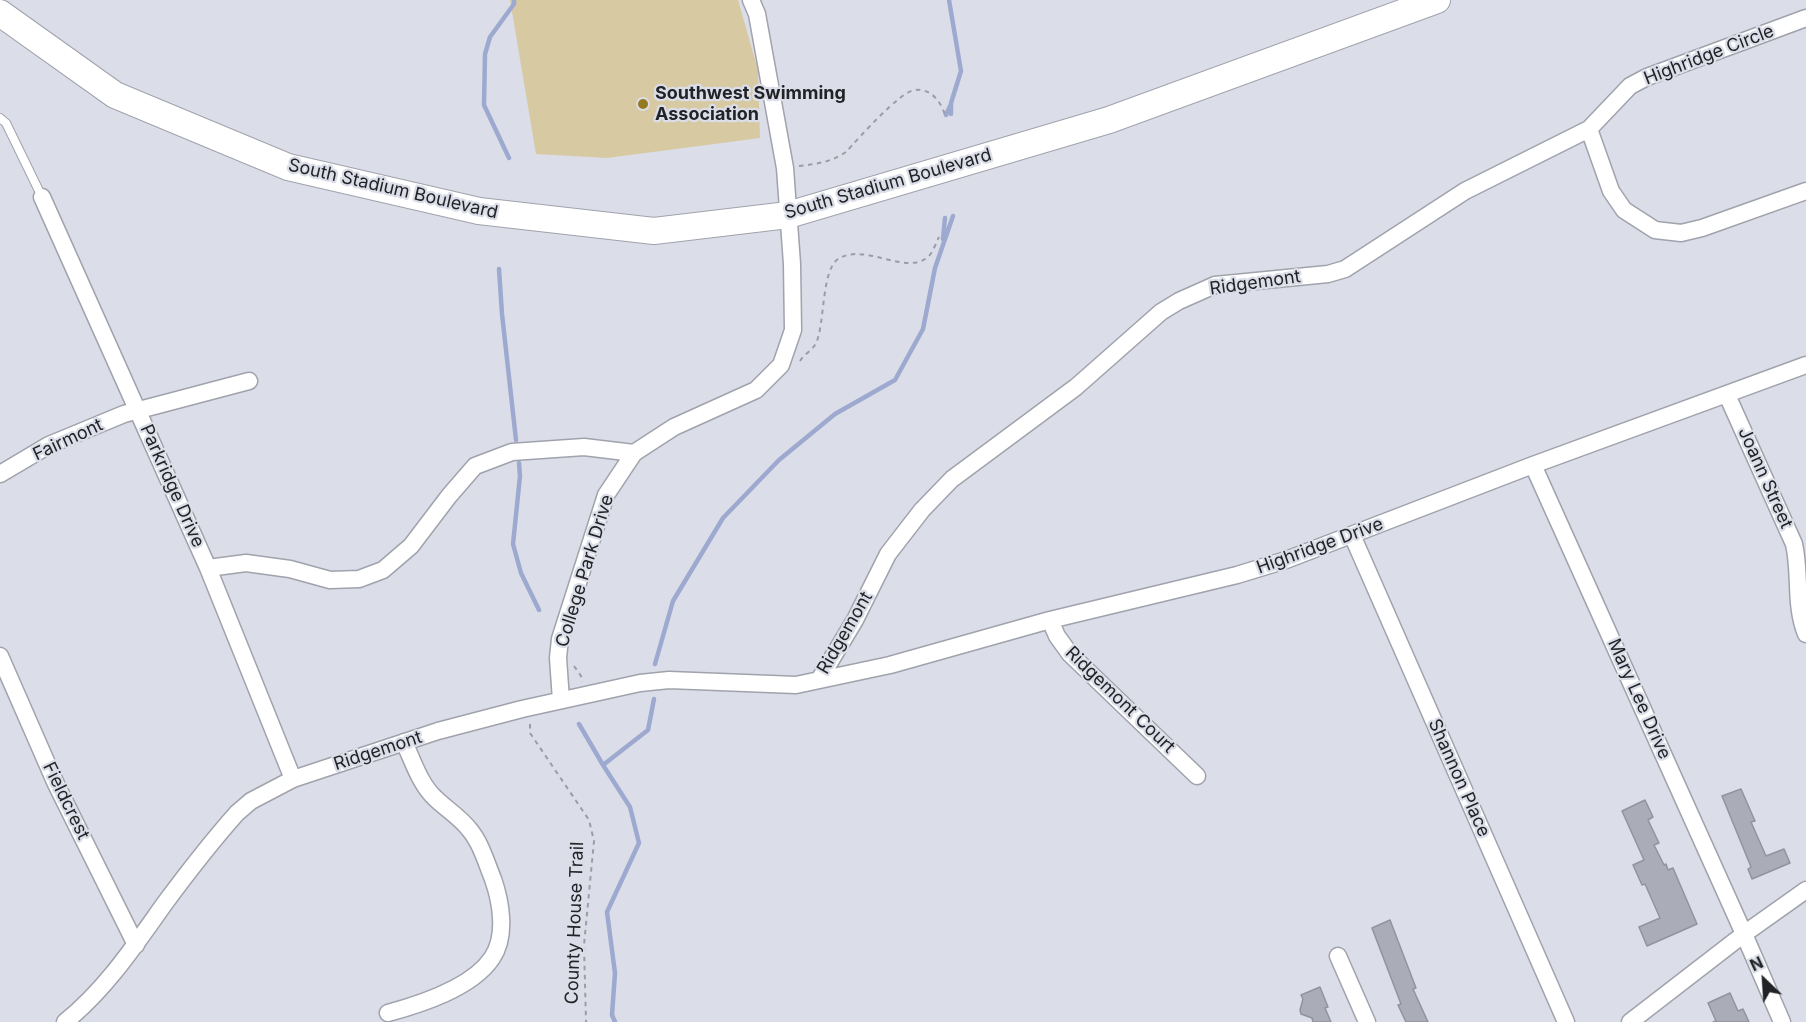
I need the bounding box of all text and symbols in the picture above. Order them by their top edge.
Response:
street label: Highridge Circle [1641,20,1777,90]
place label: Southwest Swimming Association [655,83,846,125]
marker: Southwest Swimming Association [636,97,650,111]
street label: South Stadium Boulevard [782,144,994,224]
street label: South Stadium Boulevard [286,154,500,224]
street label: Ridgemont [1208,266,1302,300]
street label: Fairmont [30,414,106,466]
street label: Parkridge Drive [135,421,209,551]
street label: Joann Street [1733,424,1797,532]
street label: College Park Drive [552,492,618,650]
street label: Highridge Drive [1254,513,1386,579]
street label: Ridgemont [813,588,877,678]
street label: Mary Lee Drive [1603,635,1675,763]
street label: Ridgemont Court [1061,642,1179,758]
street label: Shannon Place [1423,716,1495,840]
street label: Ridgemont [331,727,425,775]
street label: Fieldcrest [38,759,94,843]
street label: County House Trail [561,841,589,1005]
north arrow [1734,950,1794,1010]
text: N [1747,952,1766,975]

